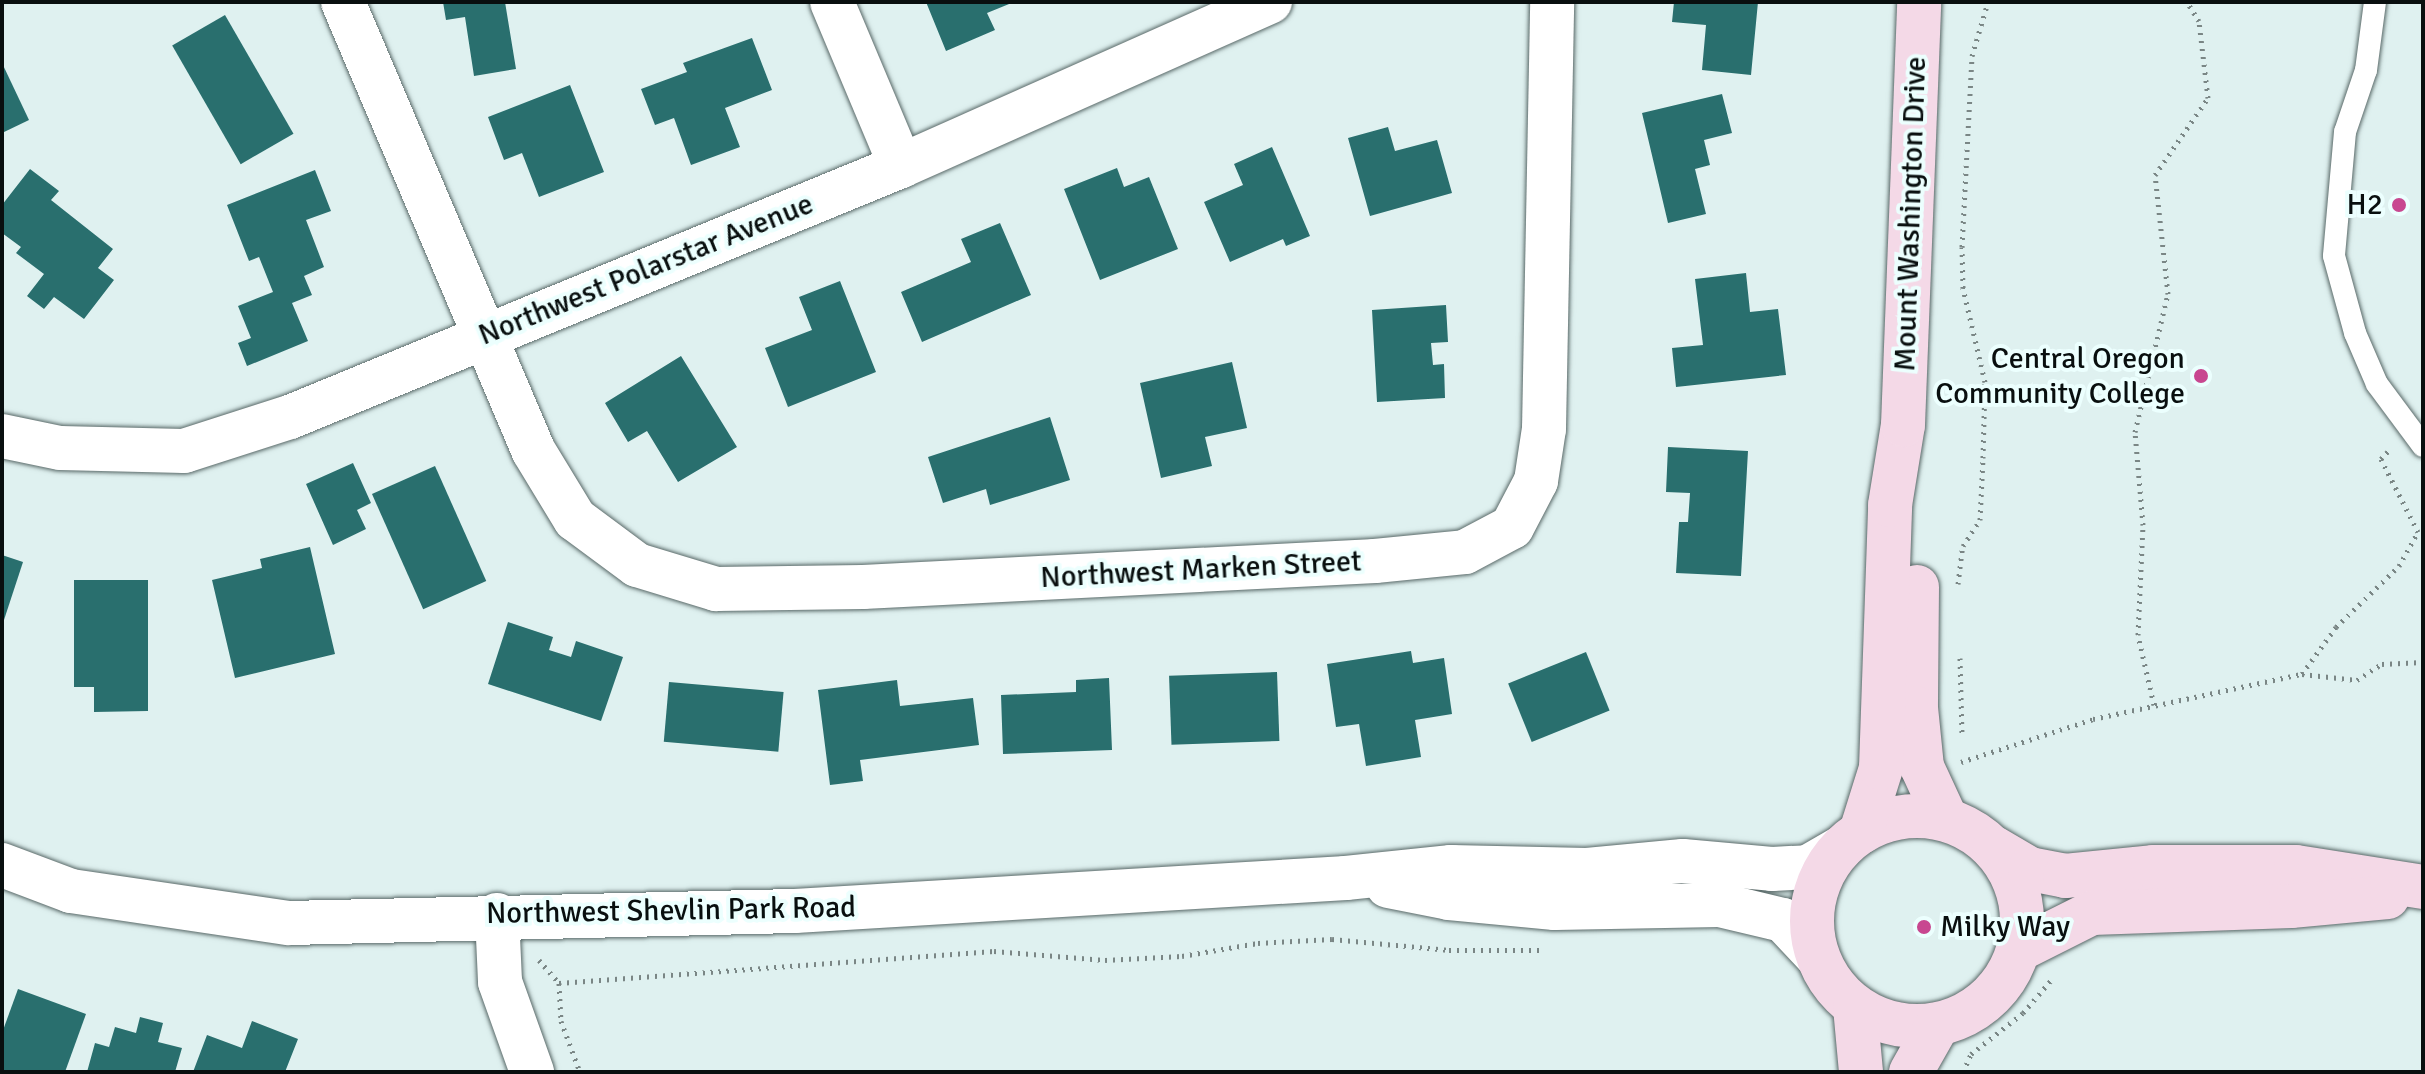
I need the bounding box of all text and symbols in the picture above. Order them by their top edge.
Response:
street label: Mount Washington Drive [1888,56,1934,372]
street label: Northwest Polarstar Avenue [473,186,819,354]
place label: H2 [2347,187,2383,223]
marker: H2 [2390,196,2408,214]
place label: Central Oregon Community College [1935,341,2185,412]
marker: Central Oregon Community College [2192,367,2210,385]
street label: Northwest Marken Street [1039,544,1363,596]
street label: Northwest Shevlin Park Road [486,890,856,932]
place label: Milky Way [1940,909,2070,945]
marker: Milky Way [1915,918,1933,936]

